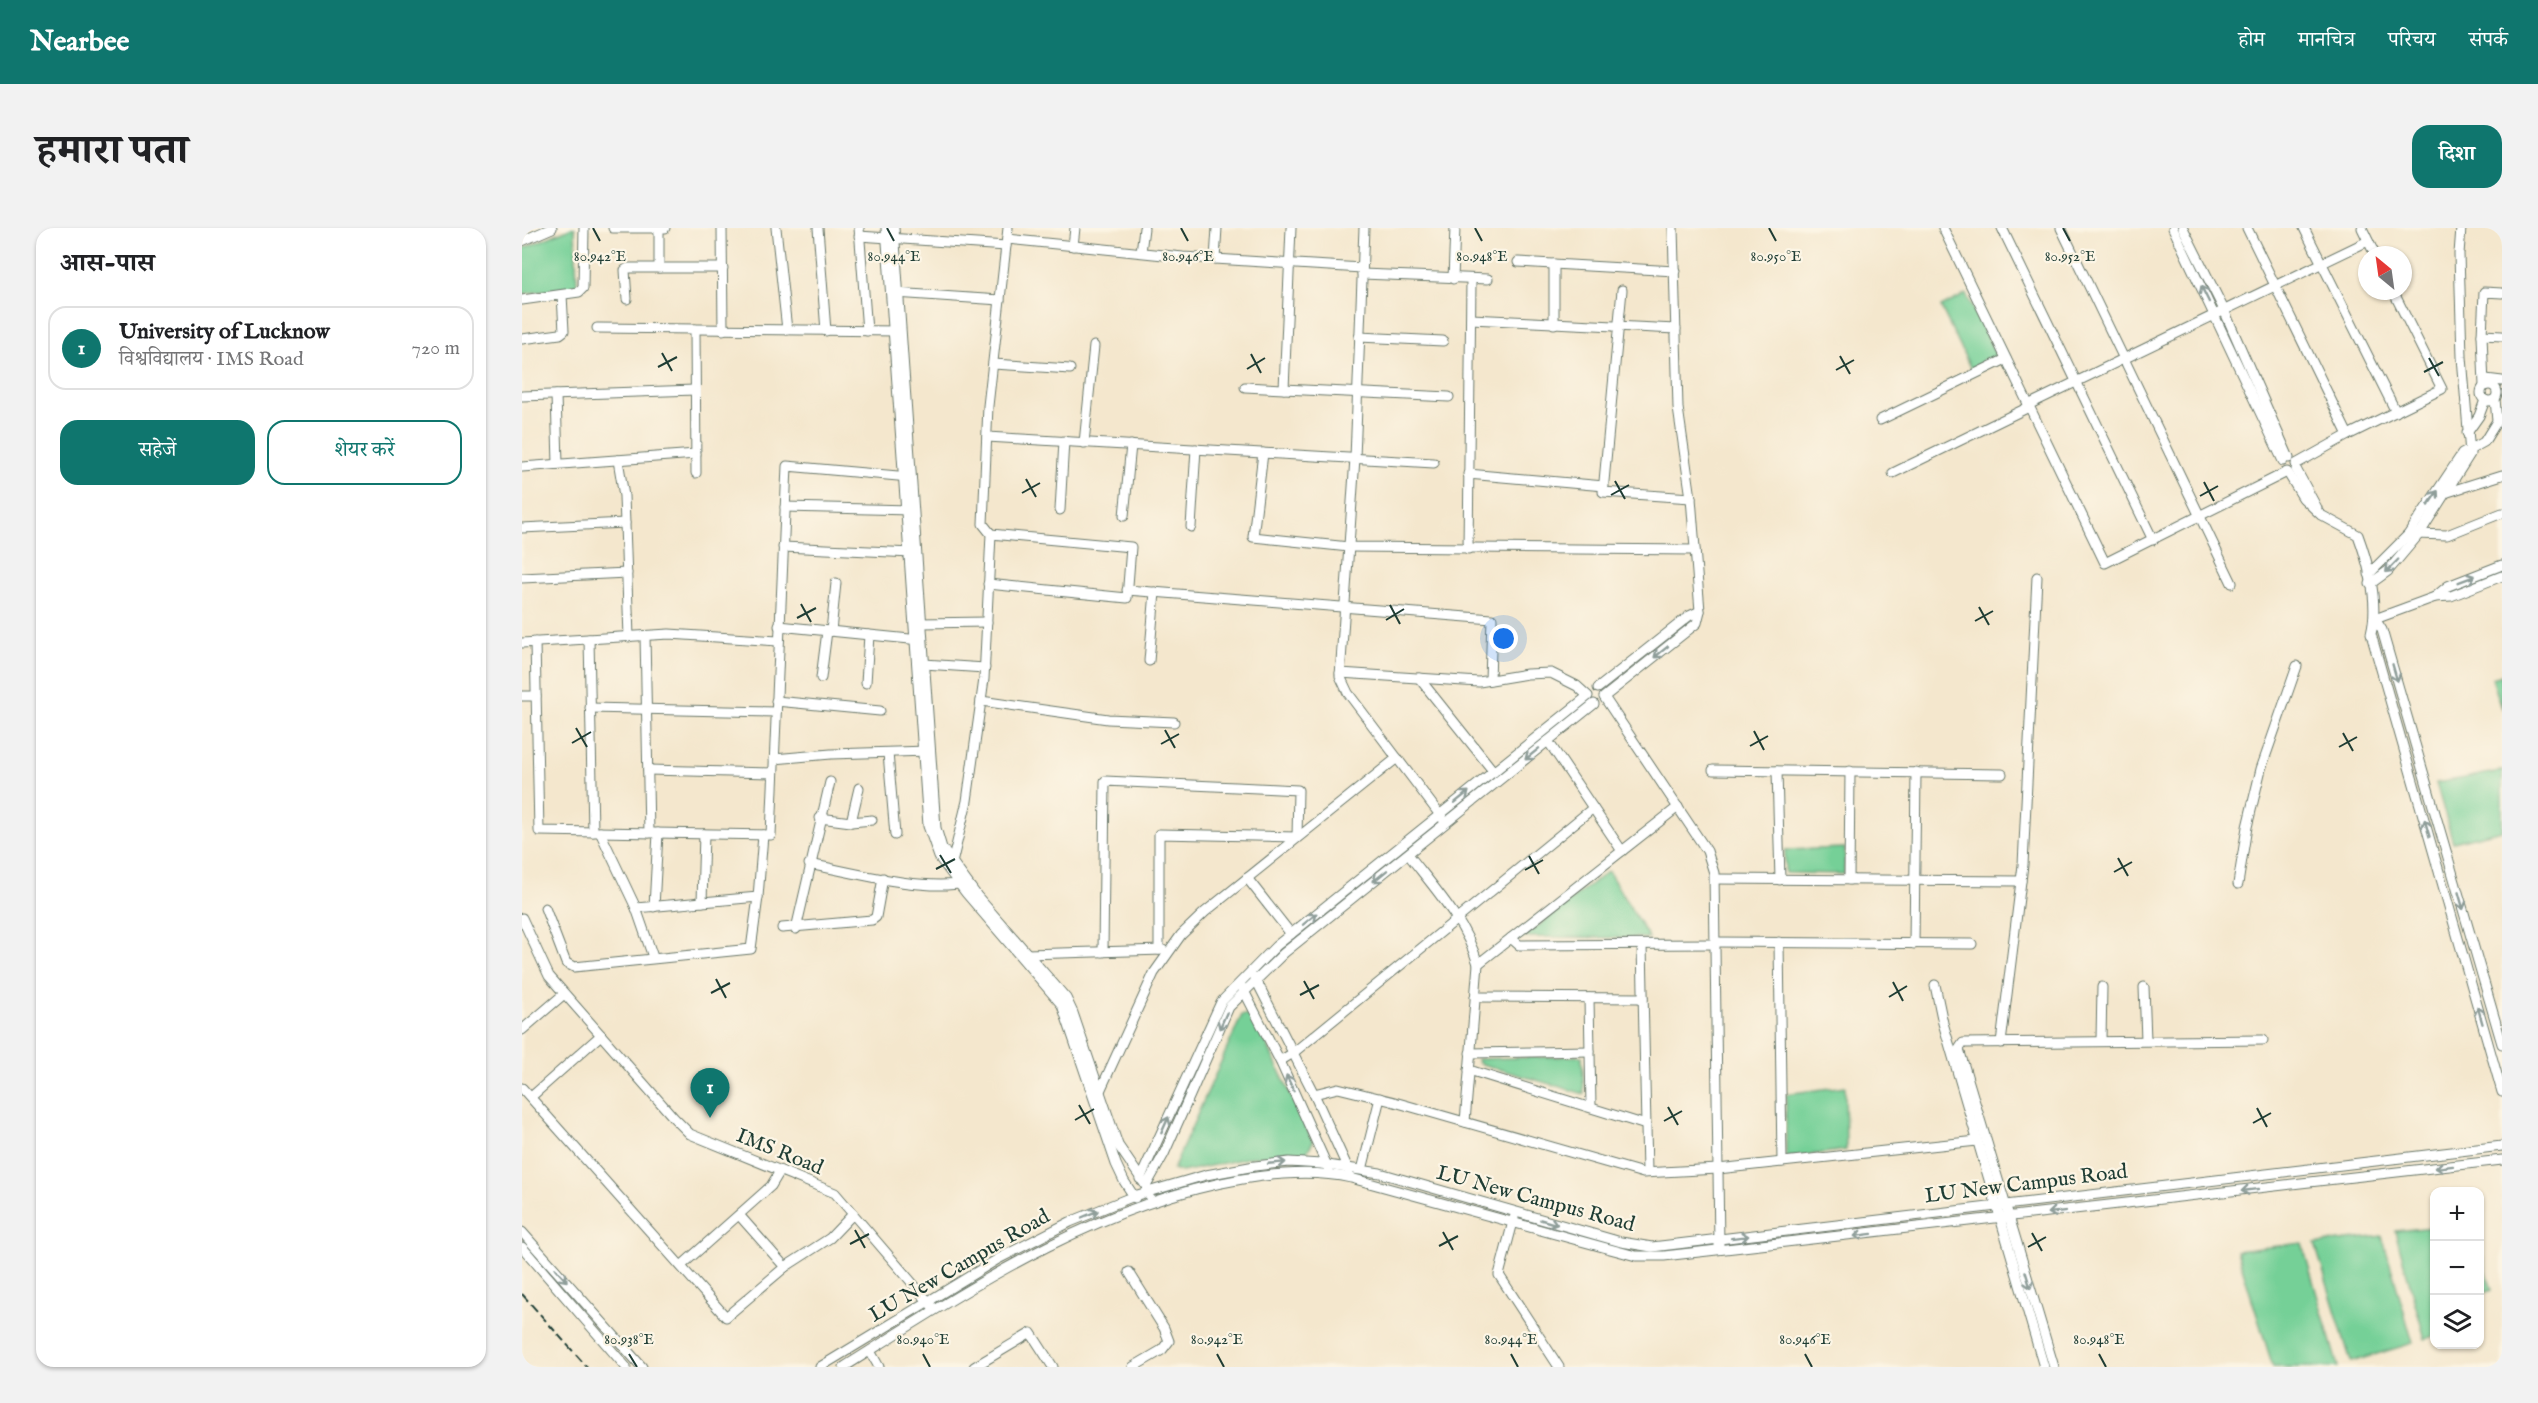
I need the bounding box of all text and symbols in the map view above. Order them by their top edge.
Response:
text: Nearbee [30,25,129,60]
text: होम [2238,27,2265,54]
text: मानचित्र [2298,27,2355,54]
text: परिचय [2388,27,2436,54]
text: संपर्क [2469,27,2508,54]
text: हमारा पता [36,125,188,178]
button: दिशा [2412,125,2502,188]
north arrow [2358,246,2412,300]
text: आस-पास [60,247,155,280]
text: 80.942°E [574,247,626,266]
text: 80.944°E [868,247,920,266]
text: 80.946°E [1162,247,1214,266]
text: 80.948°E [1456,247,1508,266]
text: 80.950°E [1751,247,1801,266]
text: 80.952°E [2045,247,2095,266]
one-way arrow [2199,285,2211,303]
text: University of Lucknow [119,318,330,346]
text: 1 [78,336,85,361]
text: 720 m [412,336,460,361]
text: विश्वविद्यालय · IMS Road [119,347,304,372]
button: सहेजें [60,420,255,485]
button: शेयर करें [267,420,462,485]
one-way arrow [2427,490,2439,506]
one-way arrow [2385,559,2399,574]
one-way arrow [2457,572,2476,583]
your location [1489,624,1518,653]
one-way arrow [1653,645,1669,658]
one-way arrow [2390,663,2401,682]
one-way arrow [1525,747,1541,760]
one-way arrow [1454,790,1470,803]
one-way arrow [2421,818,2432,837]
one-way arrow [1373,869,1389,882]
one-way arrow [2455,891,2467,910]
one-way arrow [1302,912,1318,925]
one-way arrow [2474,1006,2486,1025]
one-way arrow [1217,1011,1228,1030]
pin: 1 [690,1068,729,1118]
one-way arrow [1283,1075,1295,1093]
one-way arrow [1159,1117,1171,1135]
street label: IMS Road [732,1123,828,1182]
one-way arrow [1267,1157,1287,1168]
street label: LU New Campus Road [1923,1159,2130,1210]
street label: LU New Campus Road [1433,1160,1639,1239]
one-way arrow [2434,1162,2454,1173]
one-way arrow [2241,1185,2261,1196]
map controls [2430,1187,2484,1349]
button: + [2430,1187,2484,1241]
street label: LU New Campus Road [865,1203,1056,1329]
one-way arrow [2047,1207,2067,1218]
one-way arrow [1080,1208,1099,1219]
one-way arrow [1539,1217,1558,1228]
one-way arrow [1853,1230,1873,1241]
one-way arrow [1730,1231,1749,1242]
button: − [2430,1241,2484,1295]
one-way arrow [554,1268,568,1283]
one-way arrow [2023,1270,2034,1289]
button: layers [2430,1295,2484,1349]
text: 80.938°E [604,1330,654,1349]
text: 80.940°E [897,1330,949,1349]
text: 80.942°E [1191,1330,1243,1349]
text: 80.944°E [1485,1330,1537,1349]
text: 80.946°E [1779,1330,1831,1349]
text: 80.948°E [2073,1330,2125,1349]

